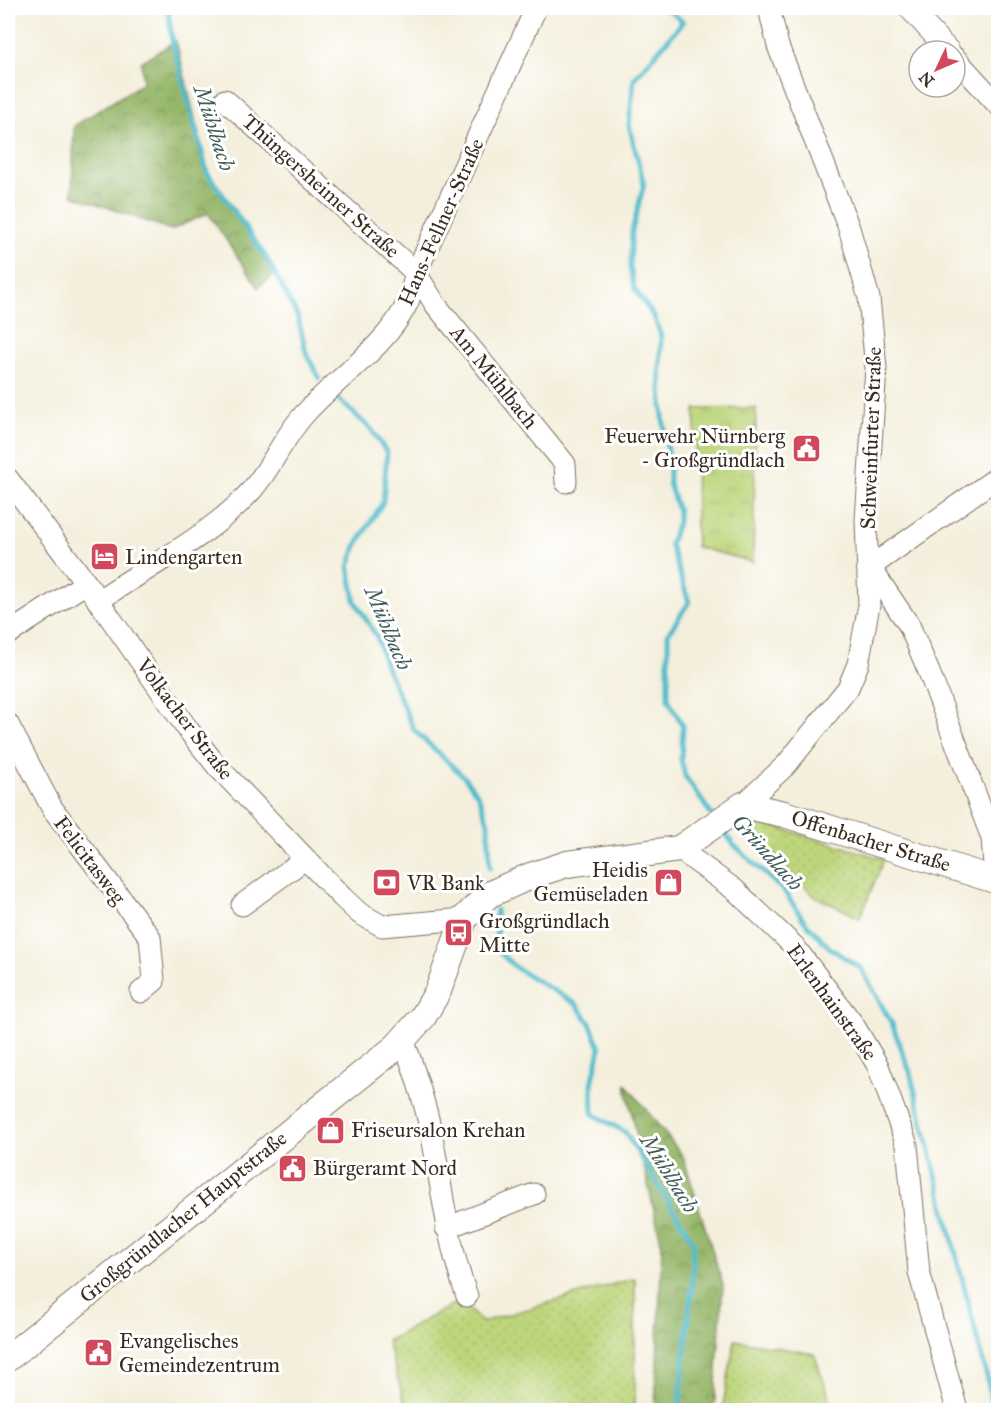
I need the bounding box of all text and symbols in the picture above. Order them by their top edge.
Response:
north arrow [907,39,967,99]
text: N [915,67,938,91]
water label: Mühlbach [187,80,241,174]
street label: Thüngersheimer Straße [237,108,405,264]
street label: Hans-Fellner-Straße [392,134,490,310]
street label: Am Mühlbach [444,319,544,434]
street label: Schweinfurter Straße [855,346,887,530]
place label: Feuerwehr Nürnberg - Großgründlach [604,423,785,473]
public building icon: Feuerwehr Nürnberg - Großgründlach [790,432,822,464]
hotel icon: Lindengarten [88,541,120,573]
place label: Lindengarten [125,544,242,570]
water label: Mühlbach [358,581,418,674]
street label: Volkacher Straße [130,652,239,785]
street label: Offenbacher Straße [788,804,954,878]
water label: Gründlach [726,808,809,897]
street label: Felicitasweg [48,811,132,910]
place label: Heidis Gemüseladen [534,857,648,907]
shop icon: Heidis Gemüseladen [653,866,685,898]
bank icon: VR Bank [370,867,402,899]
place label: VR Bank [406,870,485,896]
place label: Großgründlach Mitte [479,908,610,958]
bus stop icon: Großgründlach Mitte [442,917,474,949]
street label: Erlenhainstraße [781,939,883,1066]
shop icon: Friseursalon Krehan [314,1114,346,1146]
place label: Friseursalon Krehan [351,1117,525,1143]
street label: Großgründlacher Hauptstraße [74,1125,292,1309]
water label: Mühlbach [634,1127,704,1218]
public building icon: Bürgeramt Nord [276,1152,308,1184]
place label: Bürgeramt Nord [313,1155,458,1181]
place label: Evangelisches Gemeindezentrum [119,1328,280,1378]
public building icon: Evangelisches Gemeindezentrum [82,1337,114,1369]

